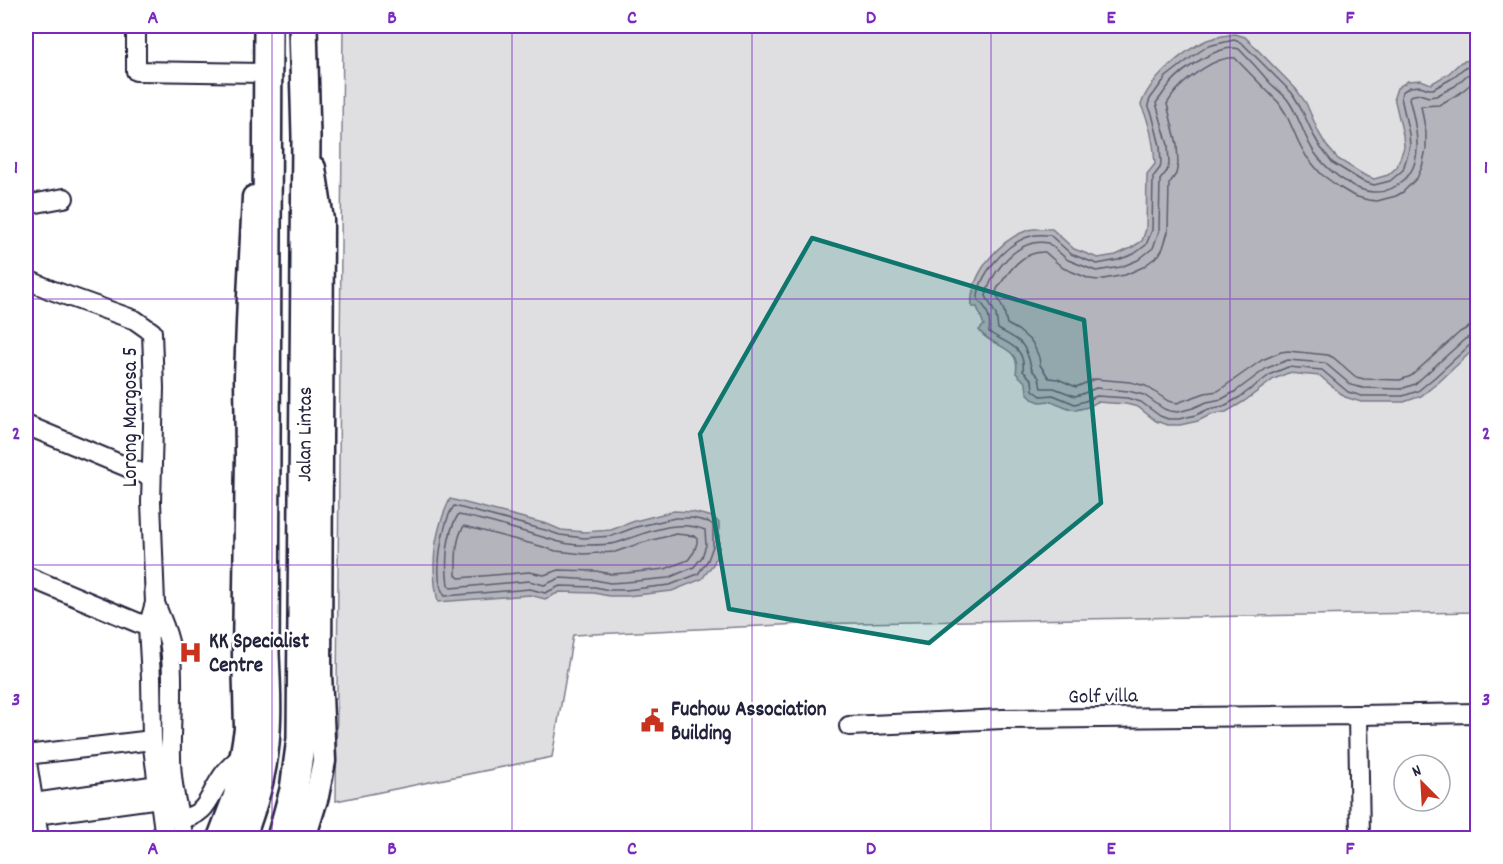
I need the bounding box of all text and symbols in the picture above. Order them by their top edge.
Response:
text: A [148,5,159,33]
text: B [387,5,397,33]
text: C [627,5,637,33]
text: D [866,5,877,33]
text: E [1106,5,1116,33]
text: F [1346,5,1356,33]
text: 1 [14,155,18,183]
text: 1 [1484,155,1488,183]
street label: Lorong Margosa 5 [117,347,147,487]
street label: Jalan Lintas [291,386,322,482]
text: 2 [12,421,20,449]
text: 2 [1482,421,1490,449]
place label: KK Specialist Centre [209,628,309,682]
hospital icon: KK Specialist Centre [178,639,204,665]
street label: Golf villa [1068,682,1139,714]
text: 3 [12,687,20,715]
text: 3 [1482,687,1490,715]
place label: Fuchow Association Building [671,696,827,750]
public building icon: Fuchow Association Building [640,707,666,733]
north arrow [1392,753,1452,813]
text: N [1409,759,1425,784]
text: A [148,836,159,864]
text: B [387,836,397,864]
text: C [627,836,637,864]
text: D [866,836,877,864]
text: E [1106,836,1116,864]
text: F [1346,836,1356,864]

